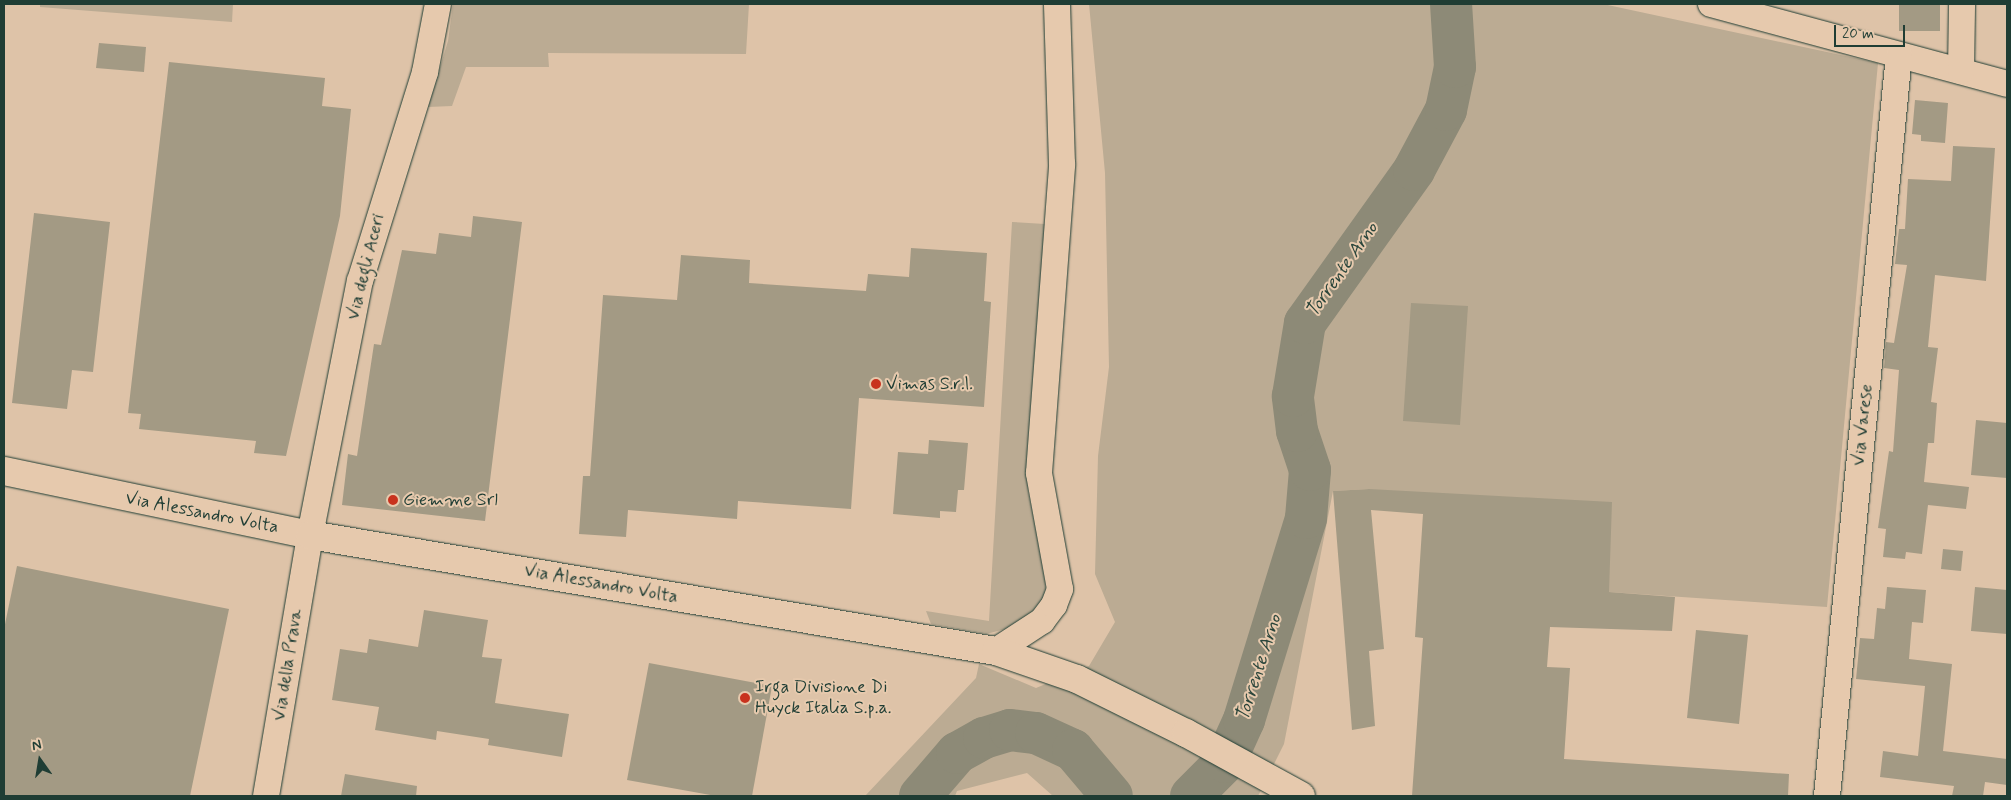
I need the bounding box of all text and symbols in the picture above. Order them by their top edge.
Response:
scale bar [1836,15,1907,47]
text: 20 m [1842,24,1874,44]
street label: Via degli Aceri [342,211,390,323]
water label: Torrente Arno [1301,218,1383,322]
place label: Vimas S.r.l. [886,373,973,395]
marker: Vimas S.r.l. [870,378,882,390]
street label: Via Varese [1848,384,1878,466]
street label: Via Alessandro Volta [123,487,281,539]
place label: Giemme Srl [403,489,498,511]
marker: Giemme Srl [387,494,399,506]
street label: Via Alessandro Volta [522,560,680,608]
street label: Via della Prava [269,608,307,722]
water label: Torrente Arno [1231,612,1287,724]
place label: Irga Divisione Di Huyck Italia S.p.a. [755,677,895,720]
marker: Irga Divisione Di Huyck Italia S.p.a. [739,692,751,704]
north arrow [15,735,65,785]
text: N [30,736,43,755]

